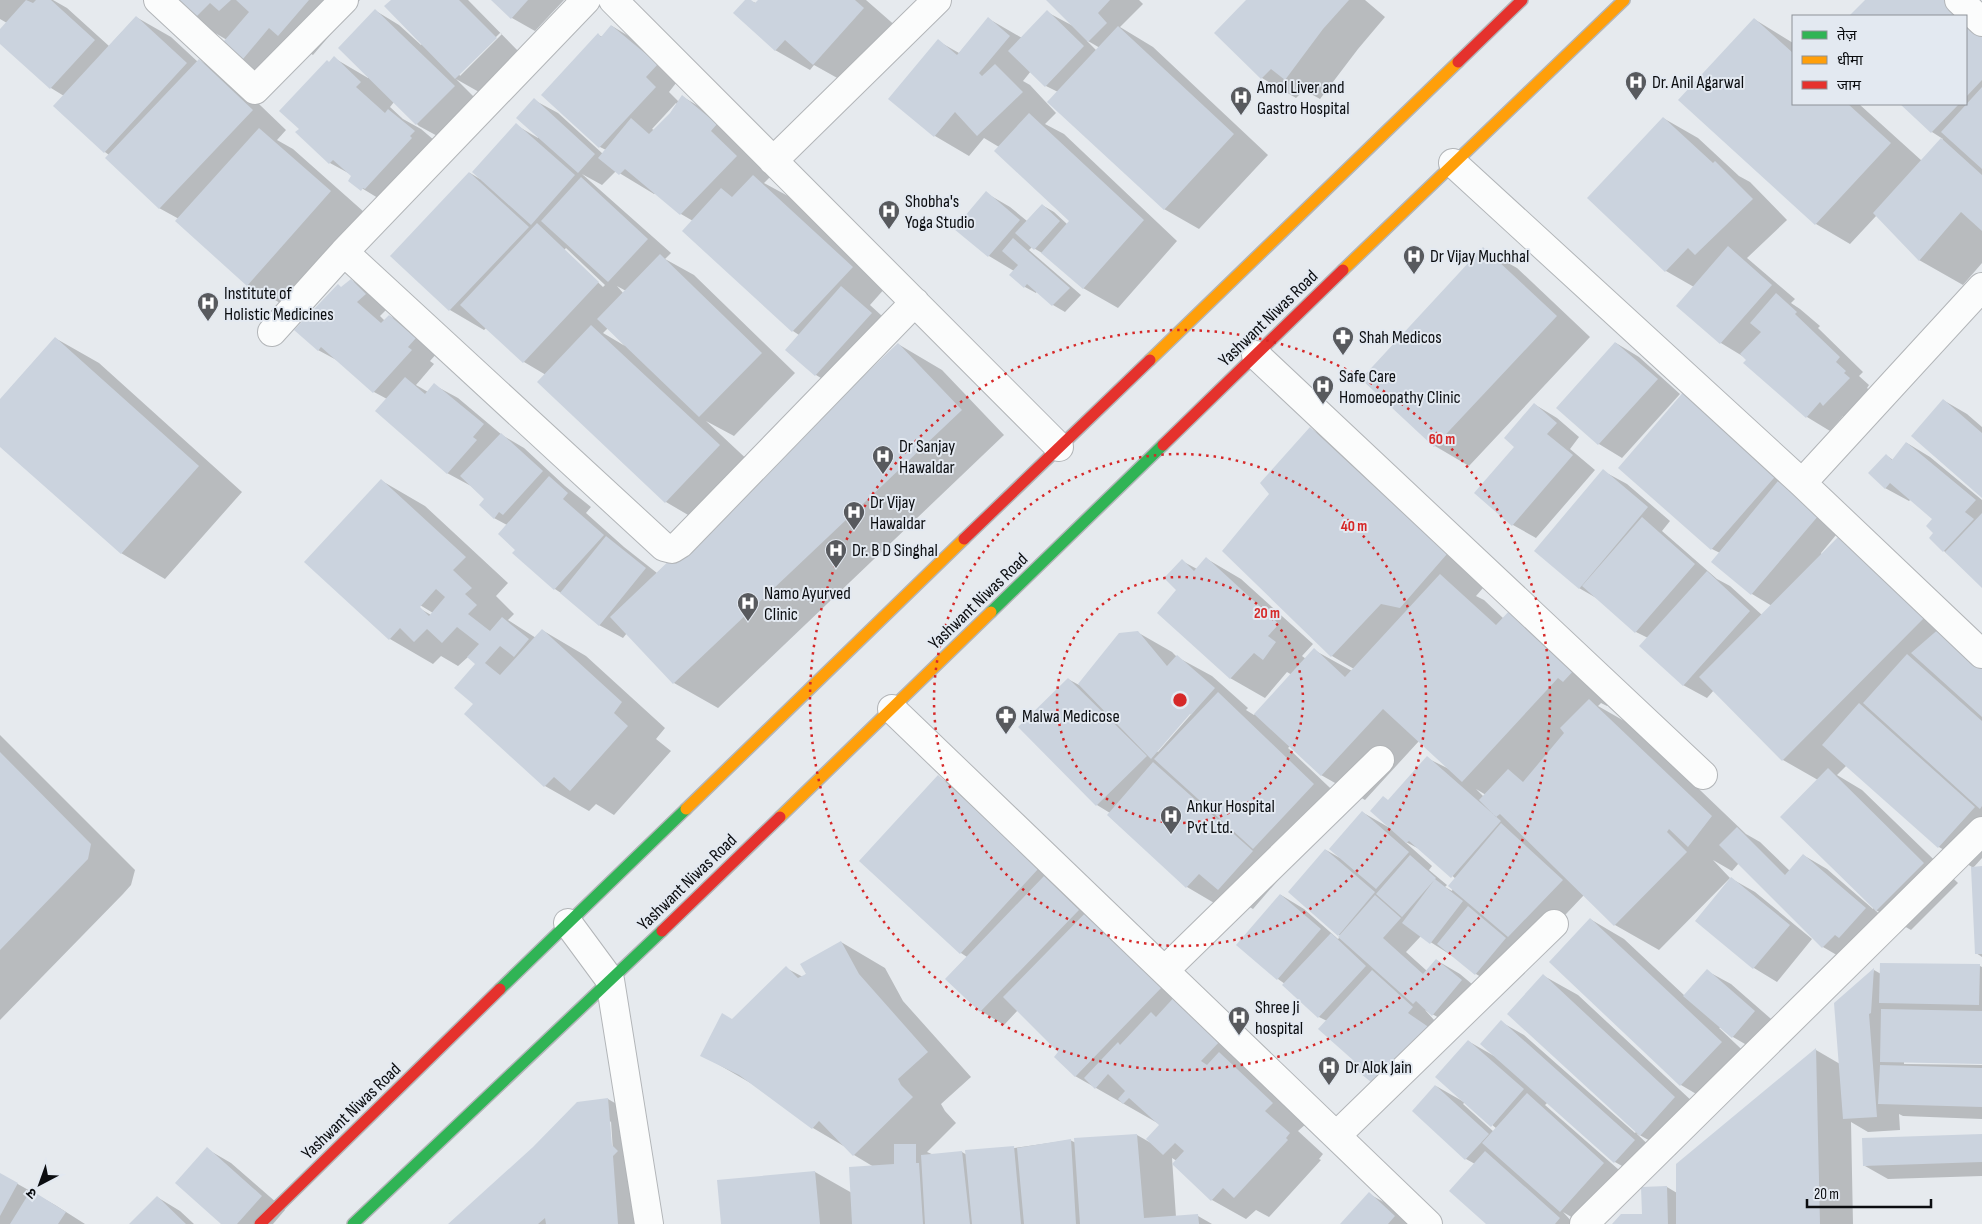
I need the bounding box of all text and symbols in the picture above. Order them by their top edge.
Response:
legend [1792,15,1967,105]
text: तेज़ [1837,26,1858,45]
text: धीमा [1837,51,1864,70]
hospital icon: Dr. Anil Agarwal [1624,70,1648,101]
place label: Dr. Anil Agarwal [1652,72,1744,93]
text: जाम [1837,76,1862,95]
place label: Amol Liver and Gastro Hospital [1256,77,1350,119]
hospital icon: Amol Liver and Gastro Hospital [1229,85,1253,116]
place label: Shobha's Yoga Studio [905,191,975,233]
hospital icon: Shobha's Yoga Studio [877,199,901,230]
hospital icon: Dr Vijay Muchhal [1402,244,1426,275]
place label: Dr Vijay Muchhal [1430,246,1529,267]
street label: Yashwant Niwas Road [1214,266,1322,371]
place label: Institute of Holistic Medicines [224,283,334,325]
hospital icon: Institute of Holistic Medicines [196,291,220,322]
pharmacy icon: Shah Medicos [1331,325,1355,356]
place label: Shah Medicos [1359,327,1442,348]
place label: Safe Care Homoeopathy Clinic [1339,366,1461,408]
hospital icon: Safe Care Homoeopathy Clinic [1311,374,1335,405]
text: 60 m [1429,430,1455,449]
place label: Dr Sanjay Hawaldar [899,436,955,478]
hospital icon: Dr Sanjay Hawaldar [871,444,895,475]
place label: Dr Vijay Hawaldar [870,492,926,534]
hospital icon: Dr Vijay Hawaldar [842,500,866,531]
text: 40 m [1341,517,1367,536]
hospital icon: Dr. B D Singhal [824,538,848,569]
place label: Dr. B D Singhal [852,540,938,561]
street label: Yashwant Niwas Road [924,549,1032,654]
place label: Namo Ayurved Clinic [764,583,851,625]
hospital icon: Namo Ayurved Clinic [736,591,760,622]
text: 20 m [1254,604,1280,623]
centre of rings [1171,691,1189,709]
pharmacy icon: Malwa Medicose [994,704,1018,735]
place label: Malwa Medicose [1022,706,1120,727]
place label: Ankur Hospital Pvt Ltd. [1186,796,1275,838]
hospital icon: Ankur Hospital Pvt Ltd. [1159,804,1183,835]
street label: Yashwant Niwas Road [633,830,741,935]
place label: Shree Ji hospital [1255,997,1303,1039]
hospital icon: Shree Ji hospital [1227,1005,1251,1036]
hospital icon: Dr Alok Jain [1317,1055,1341,1086]
place label: Dr Alok Jain [1345,1057,1412,1078]
street label: Yashwant Niwas Road [297,1059,405,1164]
north arrow [15,1159,65,1209]
scale bar [1807,1176,1931,1208]
text: उ [23,1184,40,1203]
text: 20 m [1814,1185,1839,1204]

